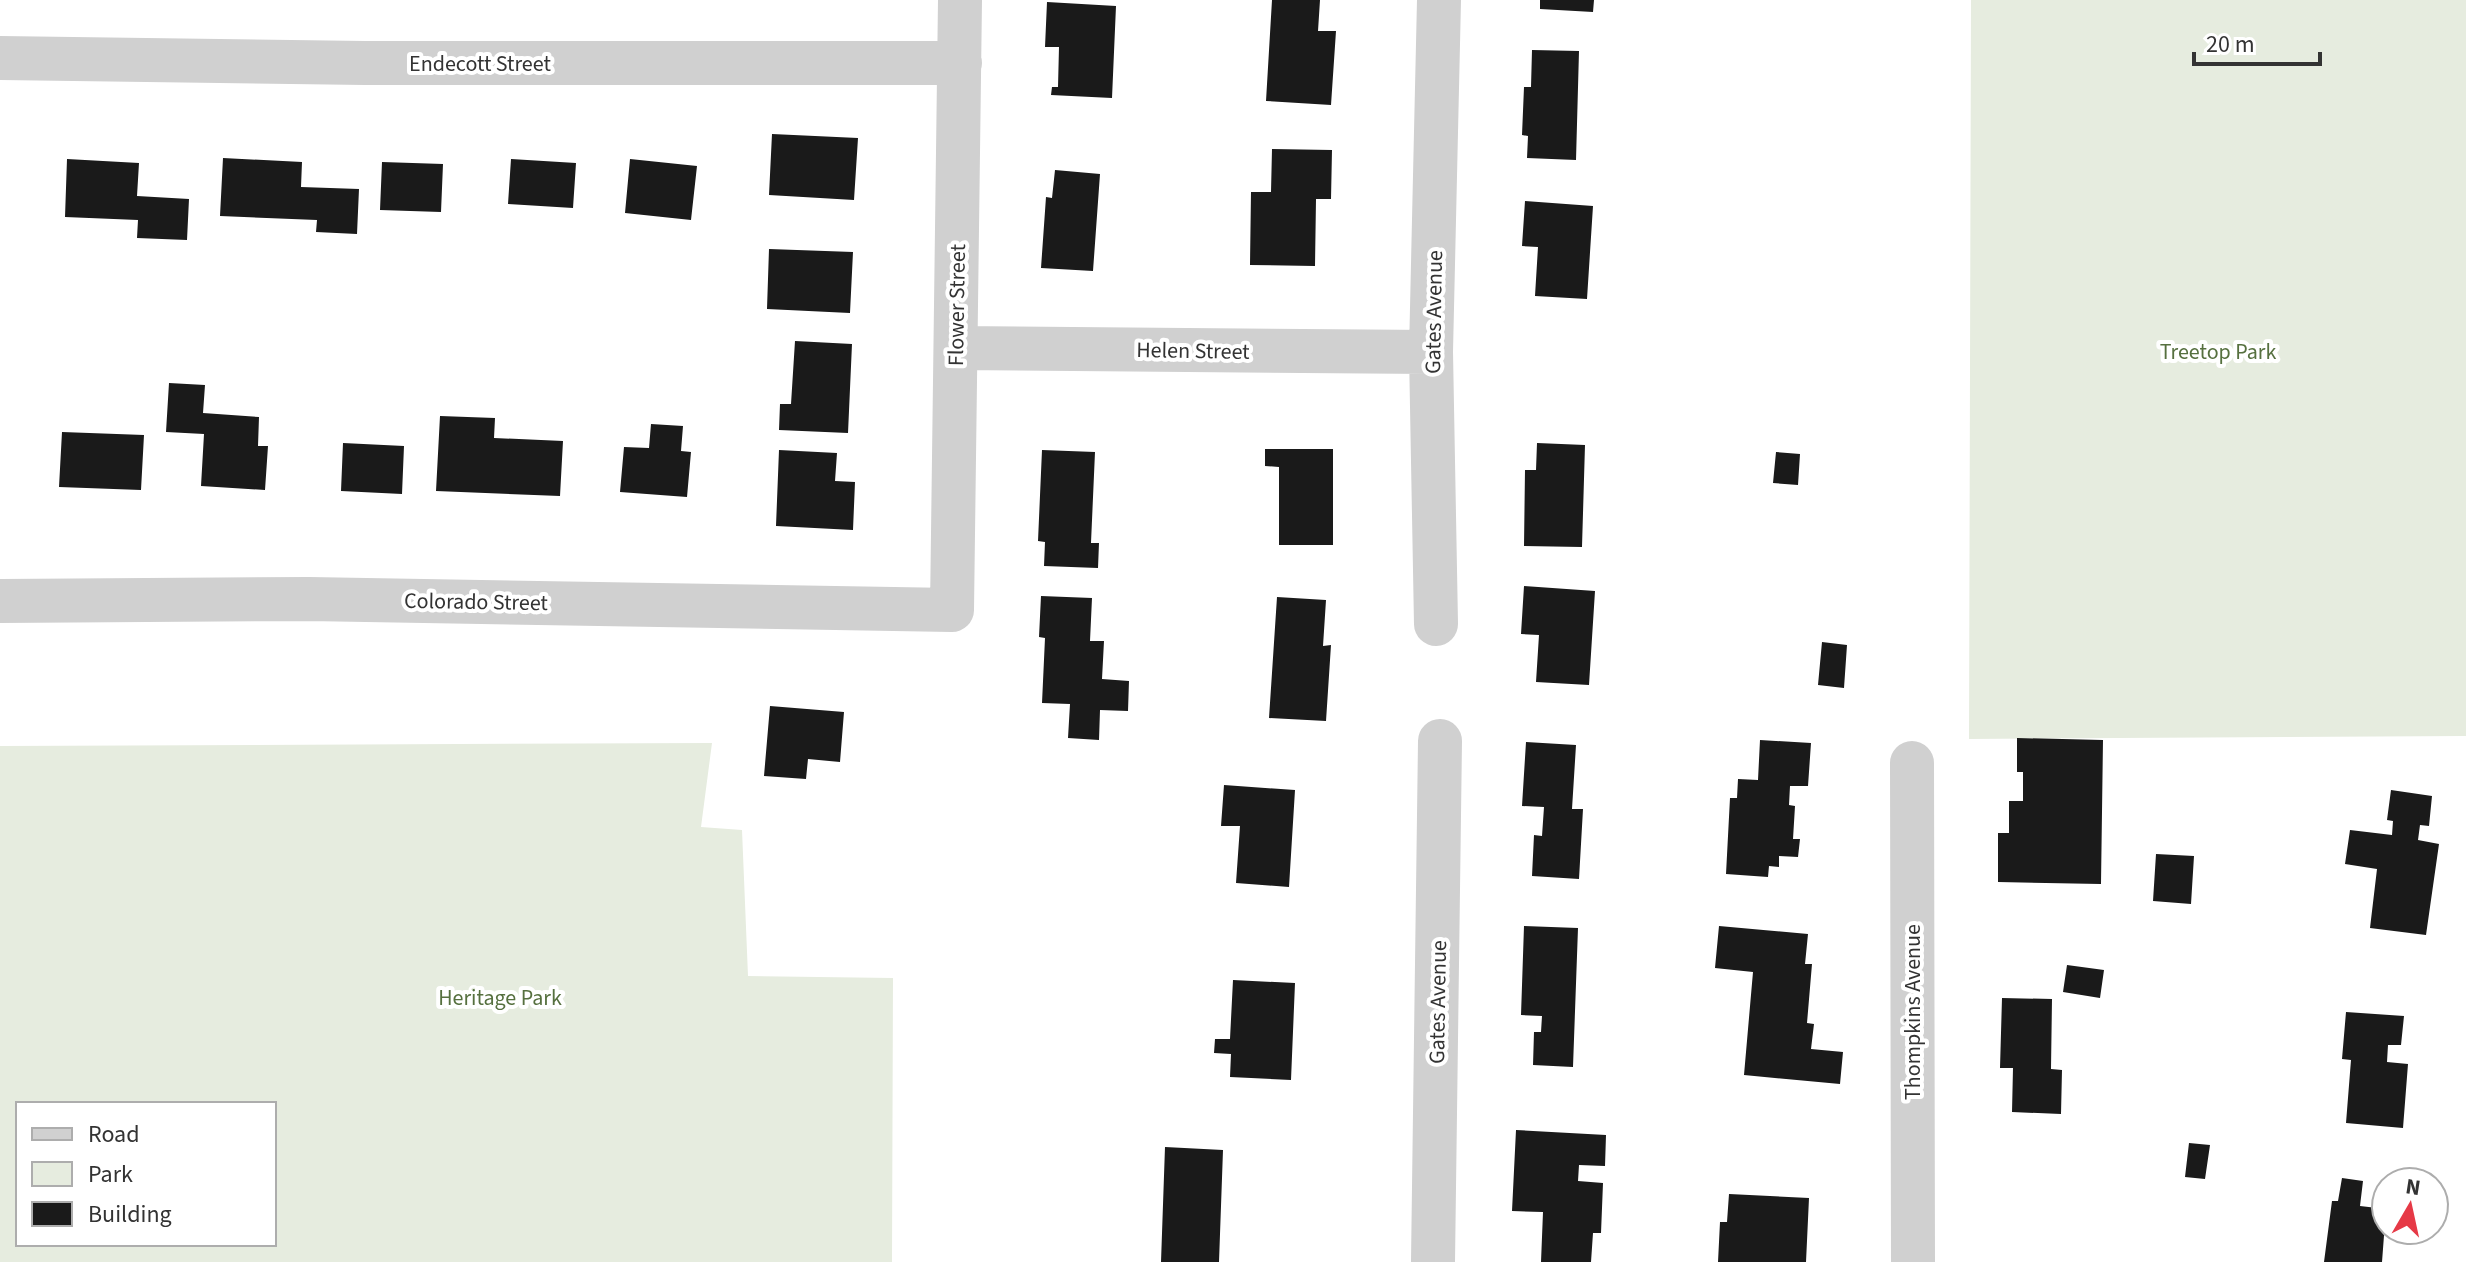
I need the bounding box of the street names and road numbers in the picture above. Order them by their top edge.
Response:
street label: Endecott Street [409,48,551,80]
street label: Flower Street [940,243,974,366]
street label: Gates Avenue [1417,250,1451,374]
street label: Helen Street [1136,334,1250,368]
street label: Colorado Street [404,585,549,619]
street label: Thompkins Avenue [1897,924,1929,1100]
street label: Gates Avenue [1421,940,1455,1064]

